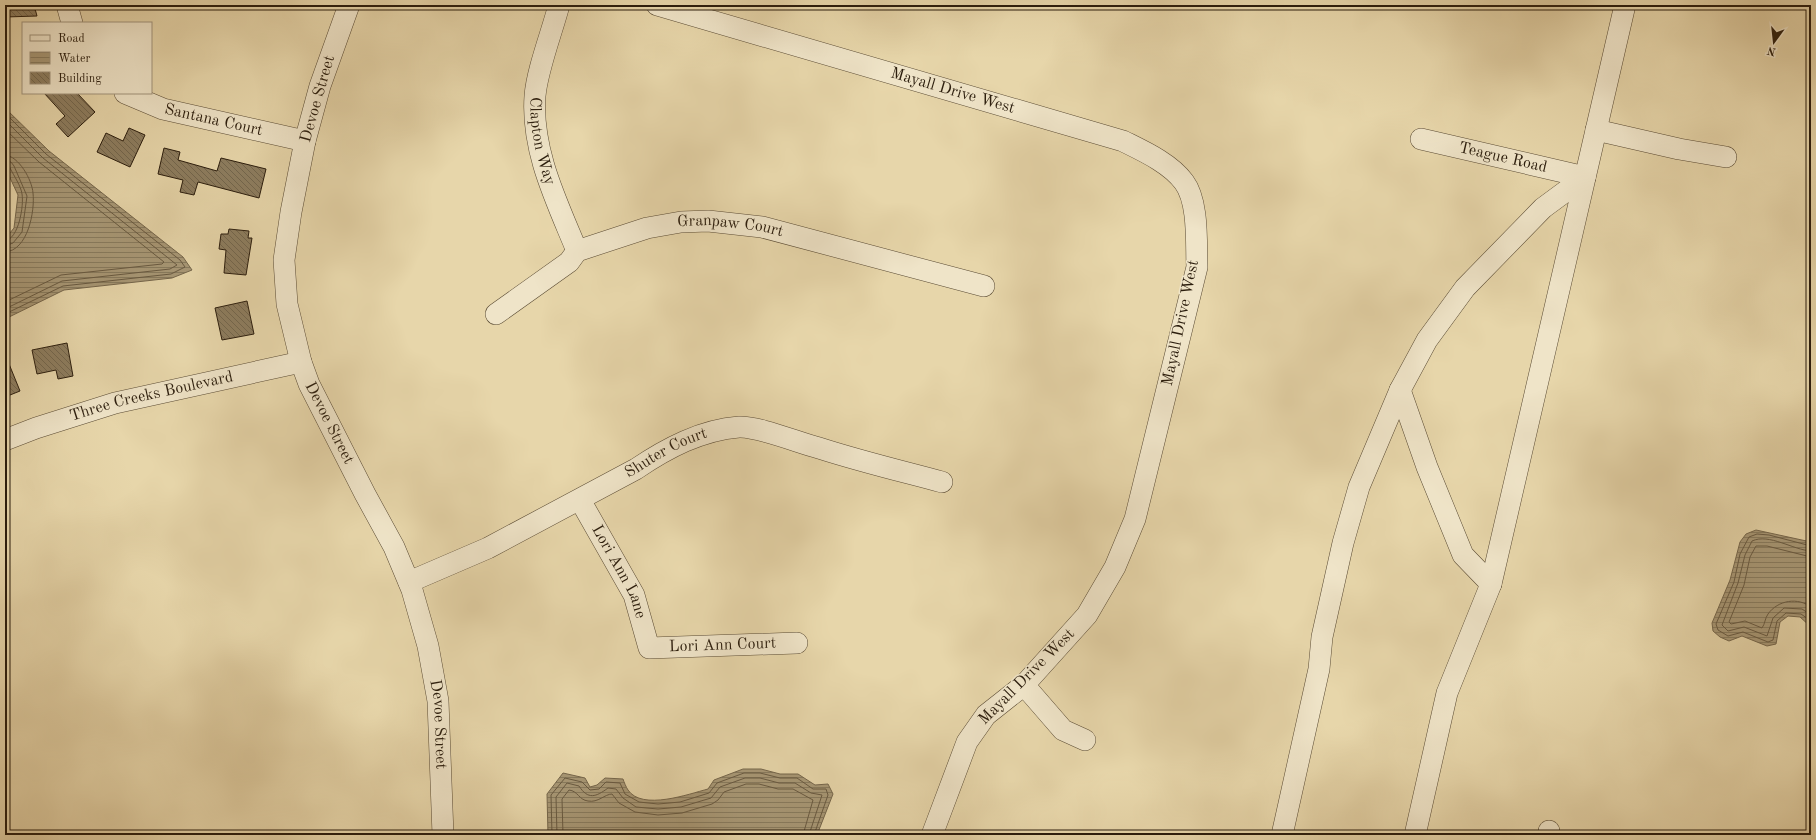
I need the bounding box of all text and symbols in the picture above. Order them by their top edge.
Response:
legend [22,22,152,94]
north arrow [1754,22,1794,62]
text: Road [58,33,85,45]
text: N [1766,44,1777,57]
text: Water [58,53,91,65]
street label: Devoe Street [298,53,338,144]
street label: Mayall Drive West [889,66,1017,117]
text: Building [58,73,102,85]
street label: Clapton Way [527,97,558,188]
street label: Santana Court [163,102,265,139]
street label: Teague Road [1457,140,1549,176]
street label: Granpaw Court [677,213,785,240]
street label: Mayall Drive West [1160,258,1202,387]
street label: Three Creeks Boulevard [68,369,235,425]
street label: Devoe Street [301,379,357,467]
street label: Shuter Court [622,425,709,481]
street label: Lori Ann Lane [588,523,648,620]
street label: Mayall Drive West [976,626,1078,728]
street label: Lori Ann Court [669,636,777,655]
street label: Devoe Street [426,678,449,770]

